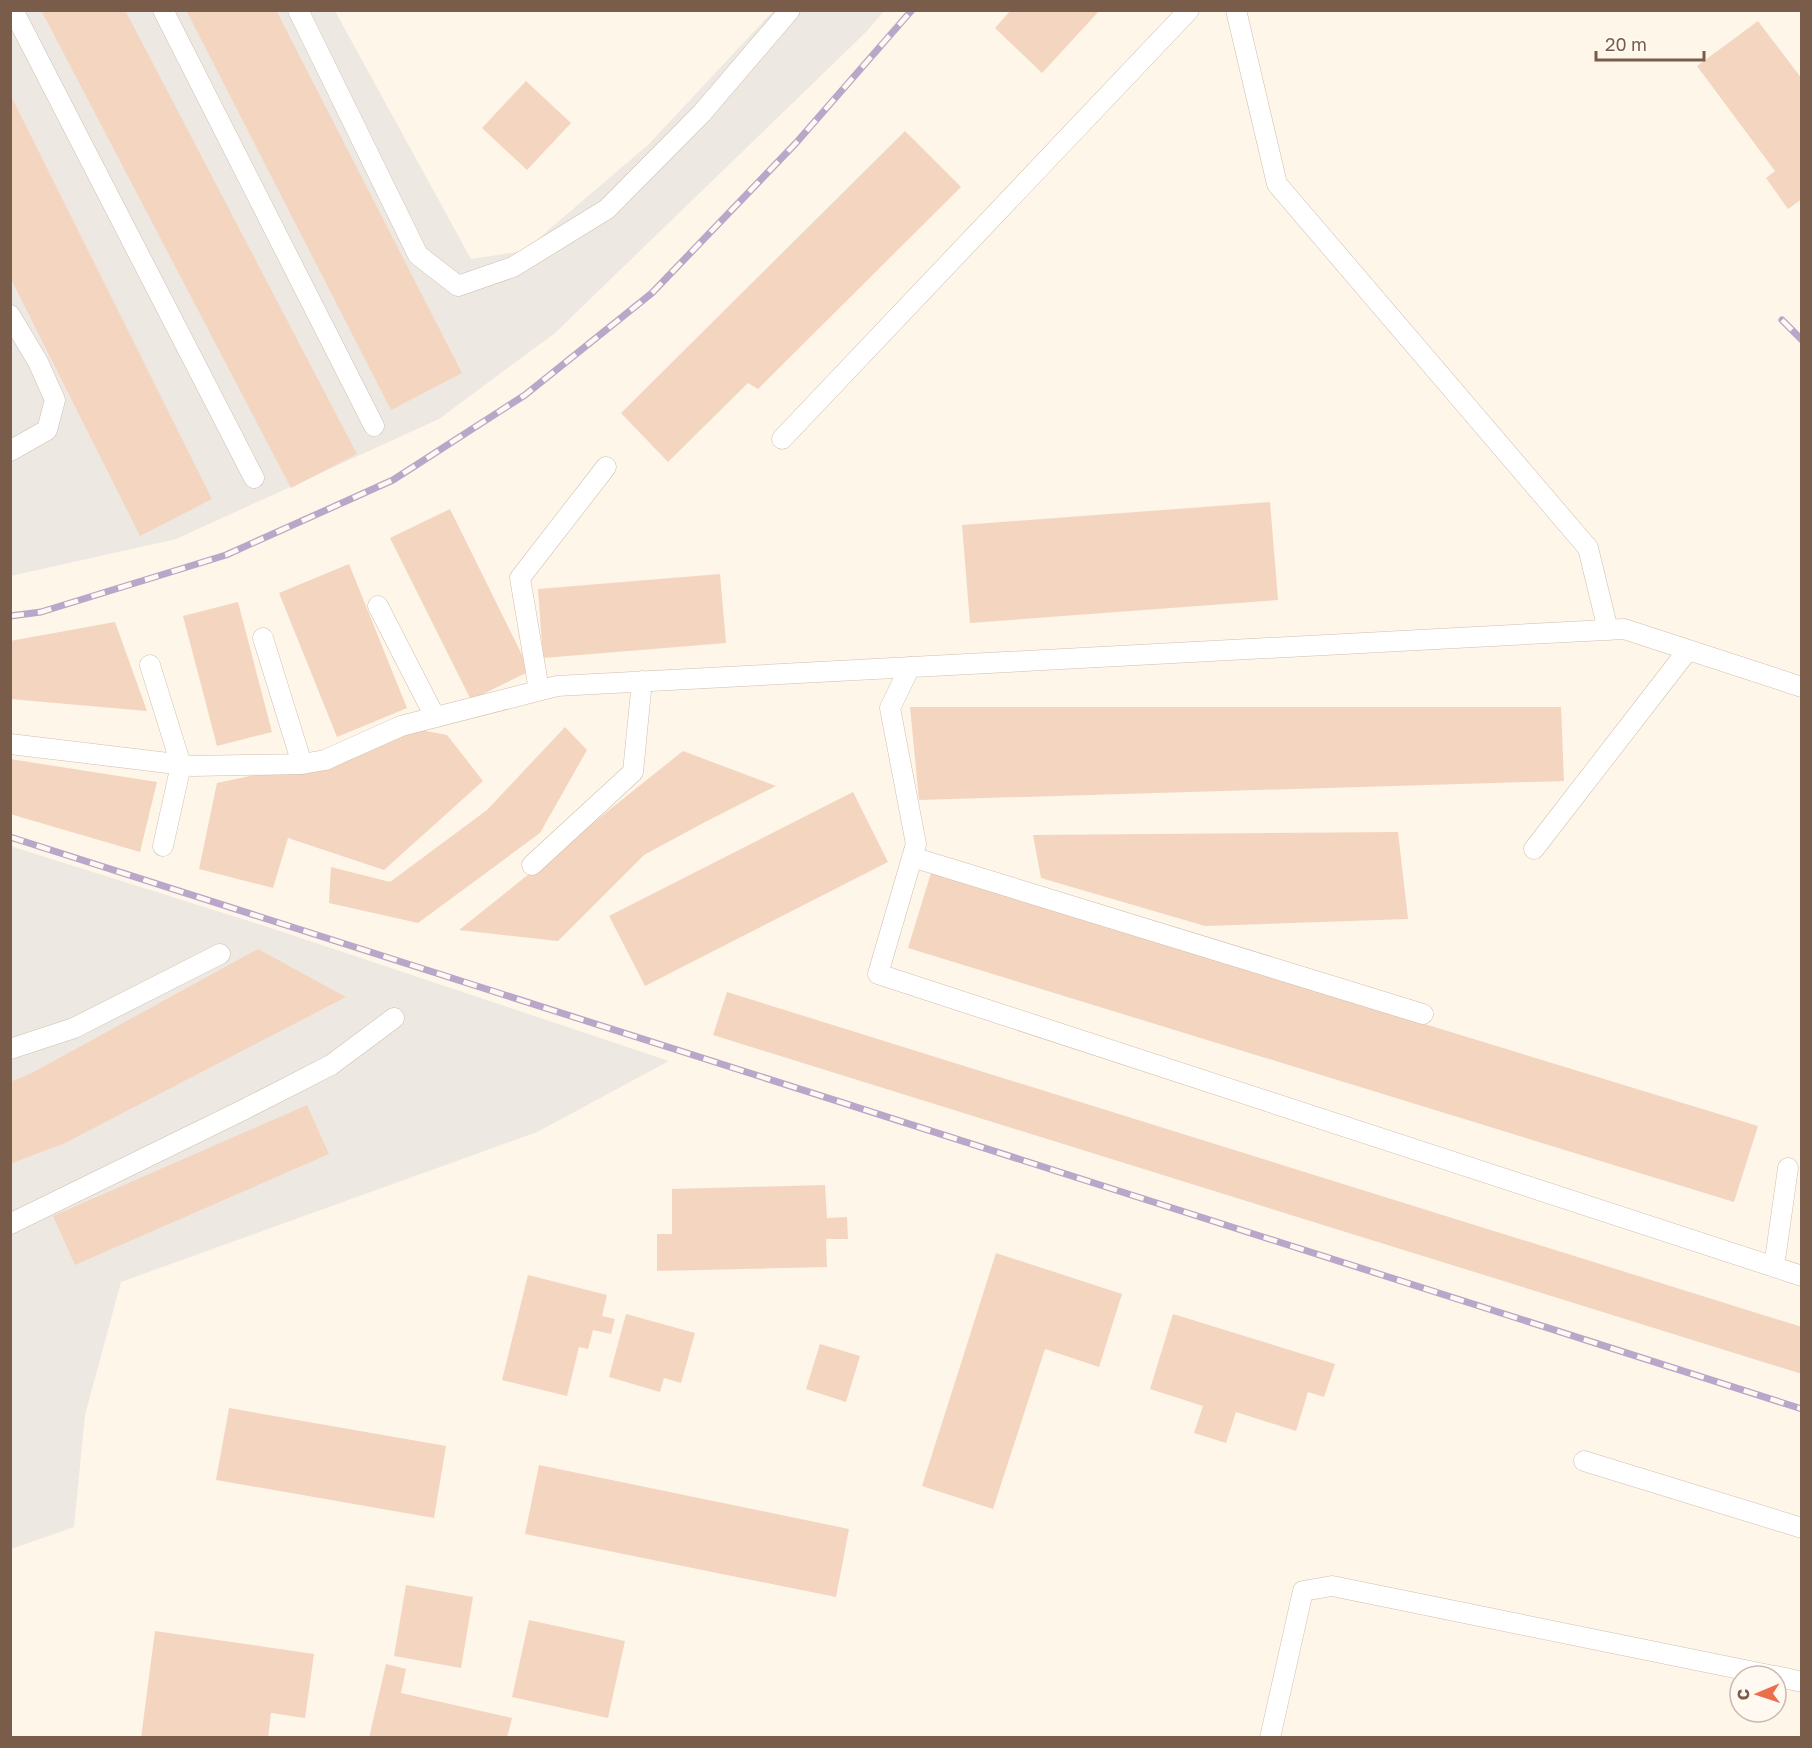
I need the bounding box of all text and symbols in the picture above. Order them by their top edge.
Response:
scale bar [1596,24,1704,62]
text: 20 m [1605,33,1647,55]
north arrow [1728,1664,1788,1724]
text: С [1733,1688,1753,1701]

